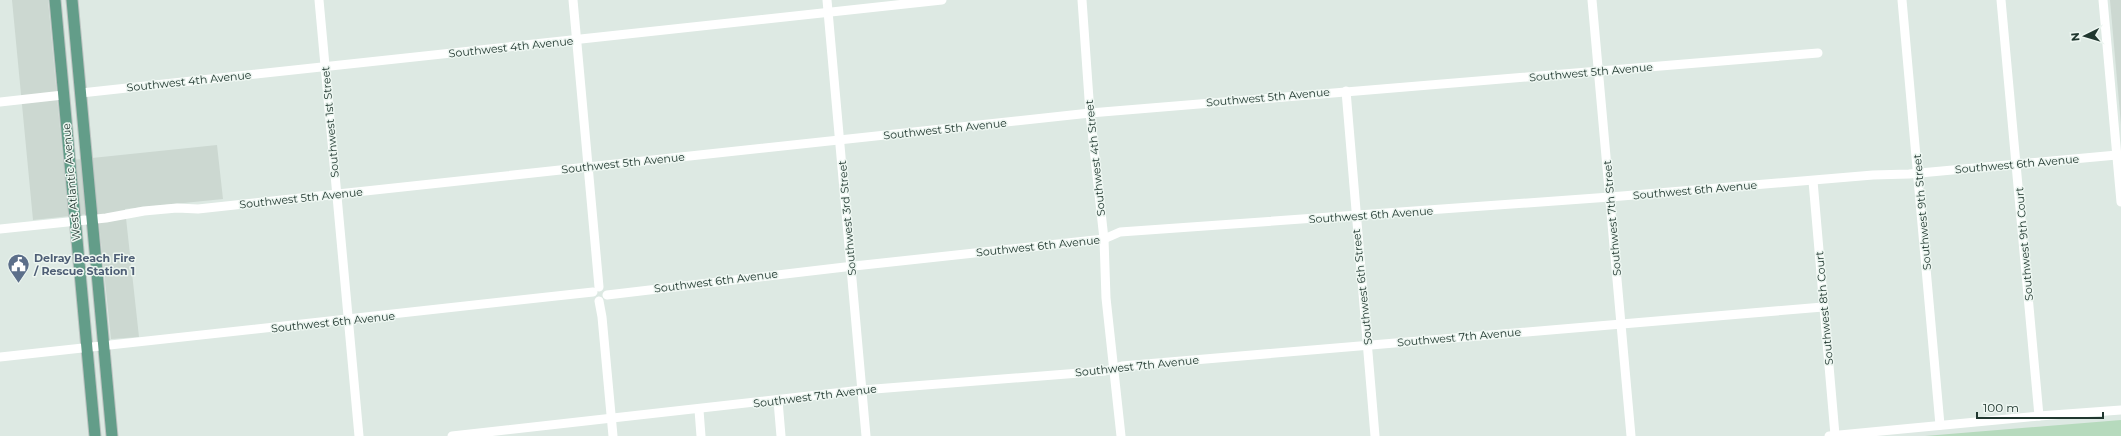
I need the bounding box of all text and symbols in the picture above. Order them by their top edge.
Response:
north arrow [2065,16,2105,56]
text: N [2068,32,2082,42]
street label: Southwest 4th Avenue [448,33,574,61]
street label: Southwest 5th Avenue [1529,60,1654,84]
street label: Southwest 1st Street [318,65,342,178]
street label: Southwest 4th Avenue [126,67,252,95]
street label: Southwest 5th Avenue [1206,85,1331,109]
street label: Southwest 4th Street [1082,99,1108,217]
street label: Southwest 5th Avenue [882,116,1008,142]
street label: West Atlantic Avenue [59,122,83,241]
street label: Southwest 5th Avenue [560,150,686,176]
street label: Southwest 6th Avenue [1954,152,2080,176]
street label: Southwest 9th Street [1910,153,1934,271]
street label: Southwest 3rd Street [835,159,859,276]
street label: Southwest 7th Street [1600,159,1624,276]
street label: Southwest 6th Avenue [1632,178,1758,202]
street label: Southwest 5th Avenue [238,185,364,211]
street label: Southwest 9th Court [2012,186,2036,301]
street label: Southwest 6th Avenue [1308,204,1434,226]
street label: Southwest 6th Street [1349,228,1375,346]
street label: Southwest 6th Avenue [975,232,1101,259]
street label: Southwest 8th Court [1812,250,1836,366]
public building icon: Delray Beach Fire / Rescue Station 1 [5,251,31,284]
place label: Delray Beach Fire / Rescue Station 1 [33,251,135,278]
street label: Southwest 6th Avenue [653,266,779,296]
street label: Southwest 6th Avenue [270,308,396,335]
street label: Southwest 7th Avenue [1396,325,1522,349]
street label: Southwest 7th Avenue [1074,353,1200,379]
street label: Southwest 7th Avenue [752,381,878,411]
scale bar [1977,394,2103,420]
text: 100 m [1983,400,2019,415]

